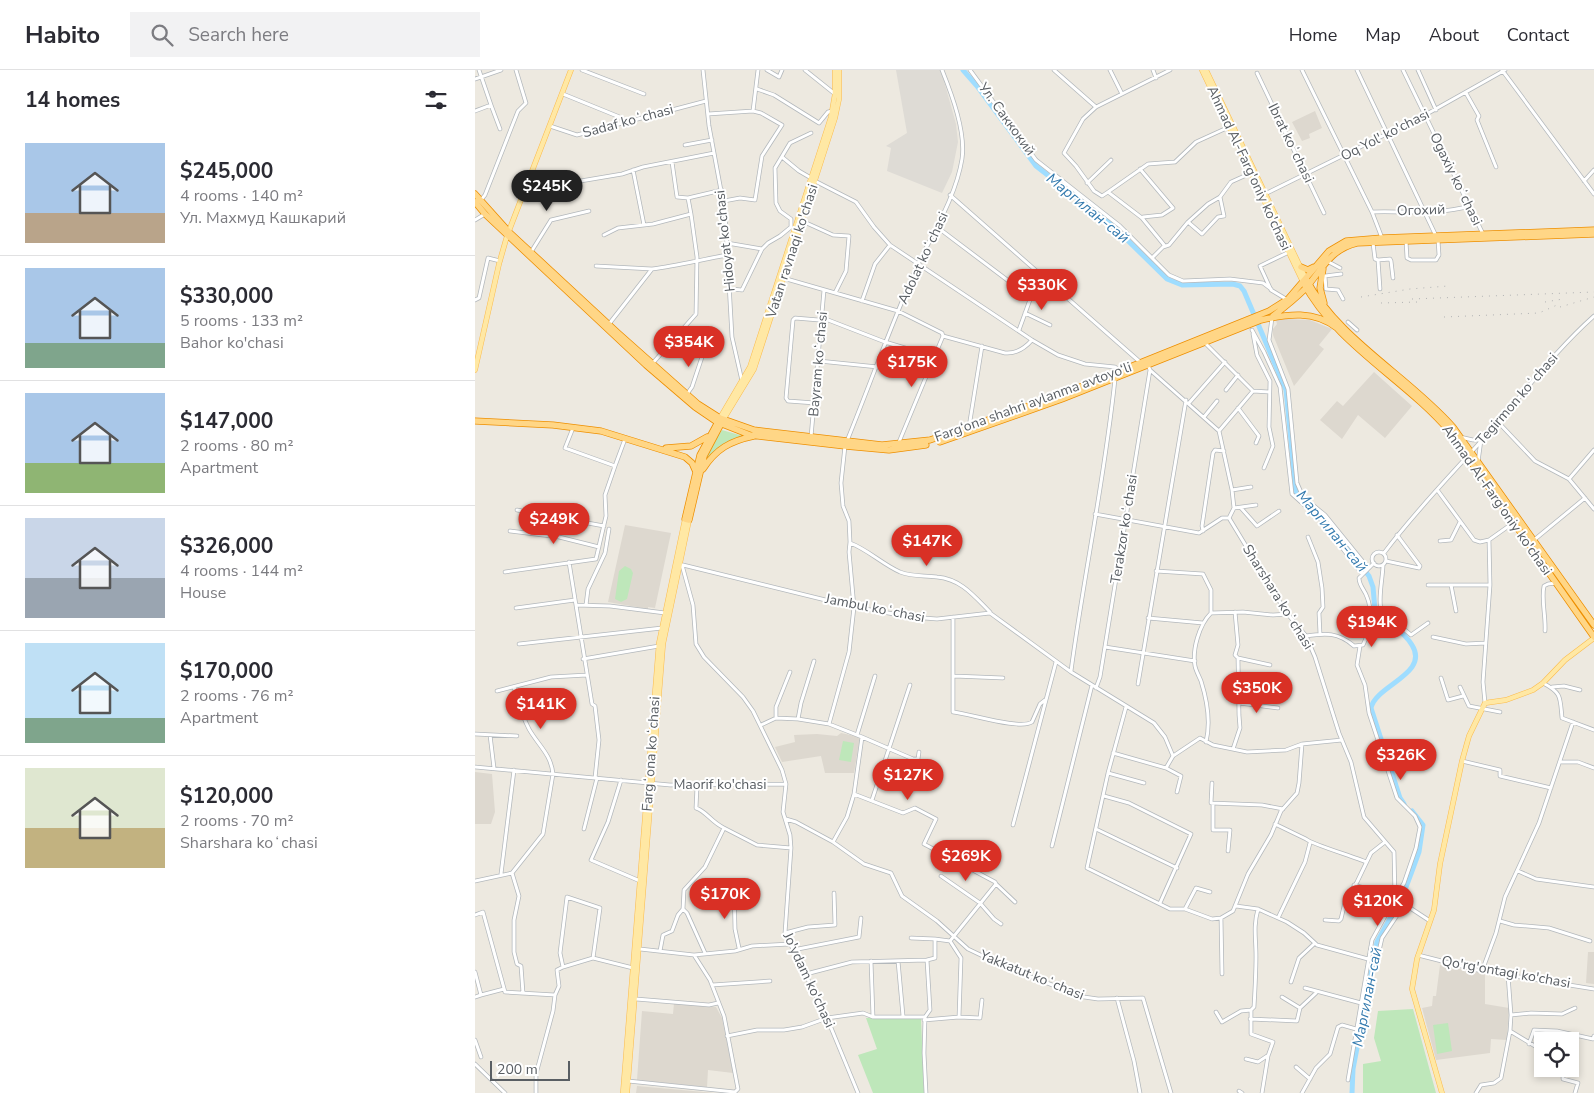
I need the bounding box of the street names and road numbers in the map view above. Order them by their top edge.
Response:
street label: Ул. Саккокий [973,78,1040,159]
street label: Ahmad Al-Farg'oniy ko'chasi [1202,82,1296,254]
street label: Sadaf koʻchasi [580,100,676,142]
street label: Ibrat koʻchasi [1264,100,1318,186]
street label: Oq Yol' ko'chasi [1337,104,1433,166]
street label: Ogaxiy koʻchasi [1425,129,1487,229]
street label: Vatan ravnaqi ko'chasi [761,182,823,321]
street label: Hidoyat ko'chasi [710,189,740,293]
street label: Огохий [1396,200,1446,220]
street label: Adolat koʻchasi [893,209,953,307]
street label: Bayram koʻchasi [804,311,832,417]
street label: Tegirmon koʻchasi [1472,349,1562,449]
street label: Farg‘ona shahri aylanma avtoyo‘li [932,357,1134,447]
street label: Ahmad Al-Farg'oniy ko'chasi [1438,421,1556,579]
street label: Terakzor koʻchasi [1106,473,1142,585]
street label: Sharshara koʻchasi [1238,541,1318,653]
street label: Jambul koʻchasi [823,589,926,627]
street label: Fargʻona koʻchasi [638,696,664,812]
street label: Maorif ko'chasi [673,775,767,794]
street label: Jo'ydam ko'chasi [778,928,839,1031]
street label: Yakkatut koʻchasi [976,945,1087,1005]
street label: Qo'rg'ontagi ko'chasi [1440,951,1572,993]

